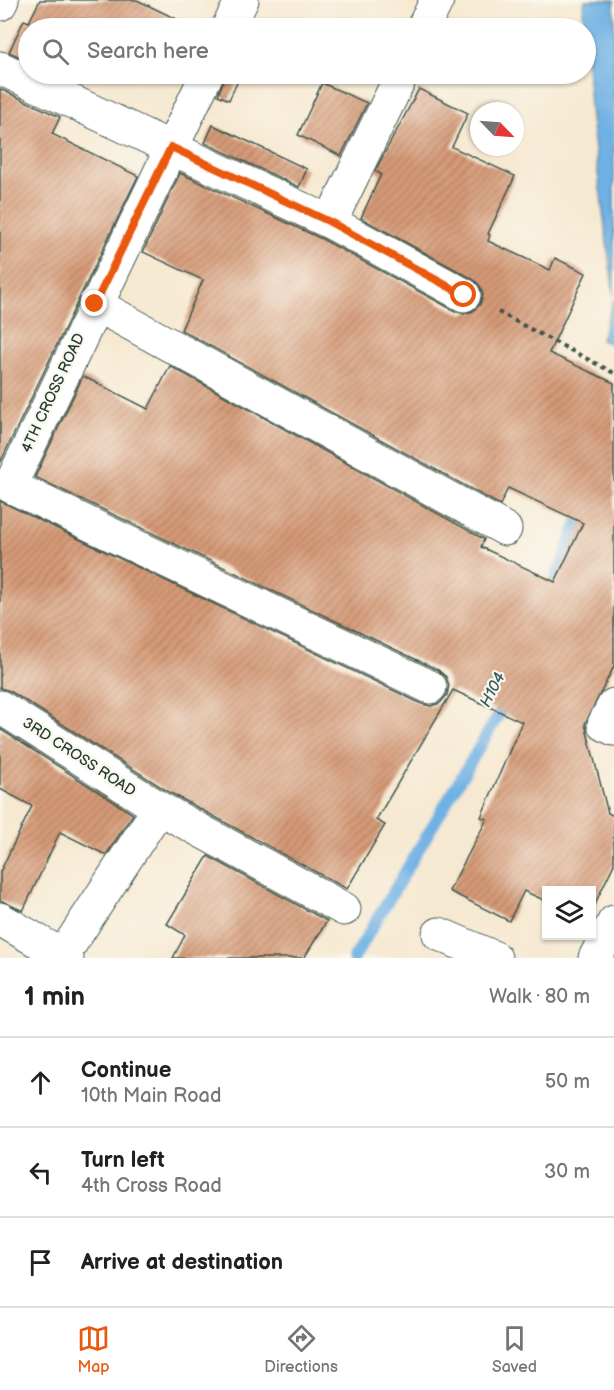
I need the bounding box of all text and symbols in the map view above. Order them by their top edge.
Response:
search box [18,18,596,84]
icon: search [39,35,72,68]
text: Search here [87,38,209,65]
north arrow [470,102,524,156]
route start [450,281,476,307]
route end [81,290,107,316]
street label: 4TH CROSS ROAD [17,330,89,456]
water label: H104 [476,669,510,710]
street label: 3RD CROSS ROAD [19,713,139,801]
map controls [542,886,596,940]
button: layers [542,886,596,940]
text: 1 min [24,982,85,1013]
text: Walk · 80 m [489,985,590,1009]
text: Continue [81,1057,171,1084]
icon: ahead [24,1066,57,1099]
text: 50 m [545,1070,590,1094]
text: 10th Main Road [81,1084,221,1108]
text: Turn left [81,1147,165,1174]
icon: left [24,1156,57,1189]
text: 30 m [544,1160,590,1184]
text: 4th Cross Road [81,1174,222,1198]
icon: arrive [24,1246,57,1279]
text: Arrive at destination [81,1249,283,1276]
tab: Map [77,1322,110,1377]
tab: Directions [264,1322,338,1377]
tab: Saved [492,1322,537,1377]

